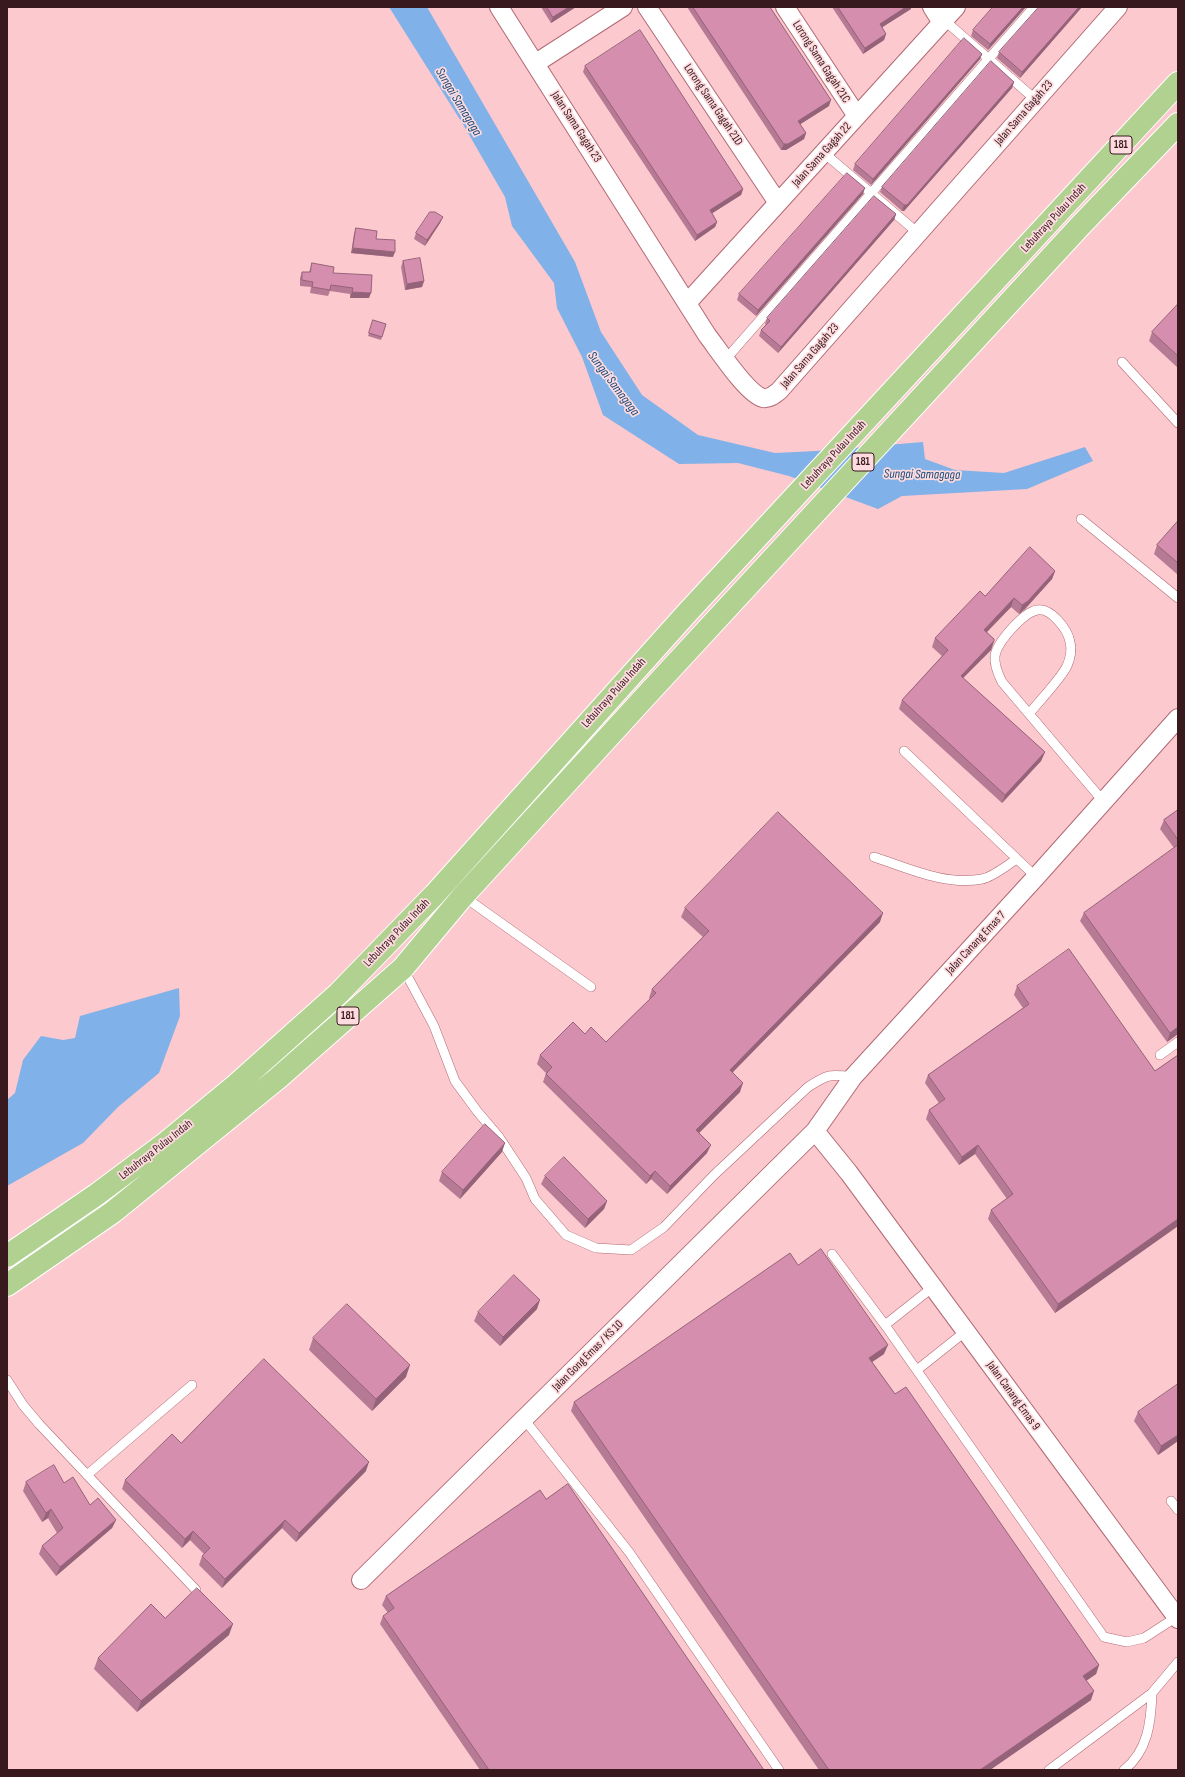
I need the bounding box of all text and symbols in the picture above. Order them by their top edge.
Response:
street label: Lorong Sama Gagah 21C [789,18,853,106]
street label: Lorong Sama Gagah 21D [680,61,746,149]
water label: Sungai Samagaga [432,65,484,139]
street label: Jalan Sama Gagah 23 [992,77,1056,149]
street label: Jalan Sama Gagah 23 [548,89,604,165]
street label: Jalan Sama Gagah 22 [789,120,855,190]
road number: 181 [1110,136,1132,154]
street label: Lebuhraya Pulau Indah [1018,180,1090,256]
street label: Jalan Sama Gagah 23 [778,320,842,392]
water label: Sungai Samagaga [584,349,642,419]
street label: Lebuhraya Pulau Indah [798,417,870,493]
road number: 181 [852,453,874,471]
water label: Sungai Samagaga [884,467,960,483]
street label: Lebuhraya Pulau Indah [579,655,649,731]
street label: Lebuhraya Pulau Indah [361,896,433,970]
street label: Jalan Canang Emas 7 [943,908,1009,978]
road number: 181 [337,1007,359,1025]
street label: Lebuhraya Pulau Indah [116,1117,196,1183]
street label: Jalan Gong Emas / KS 10 [549,1317,627,1395]
street label: Jalan Canang Emas 9 [983,1359,1043,1433]

